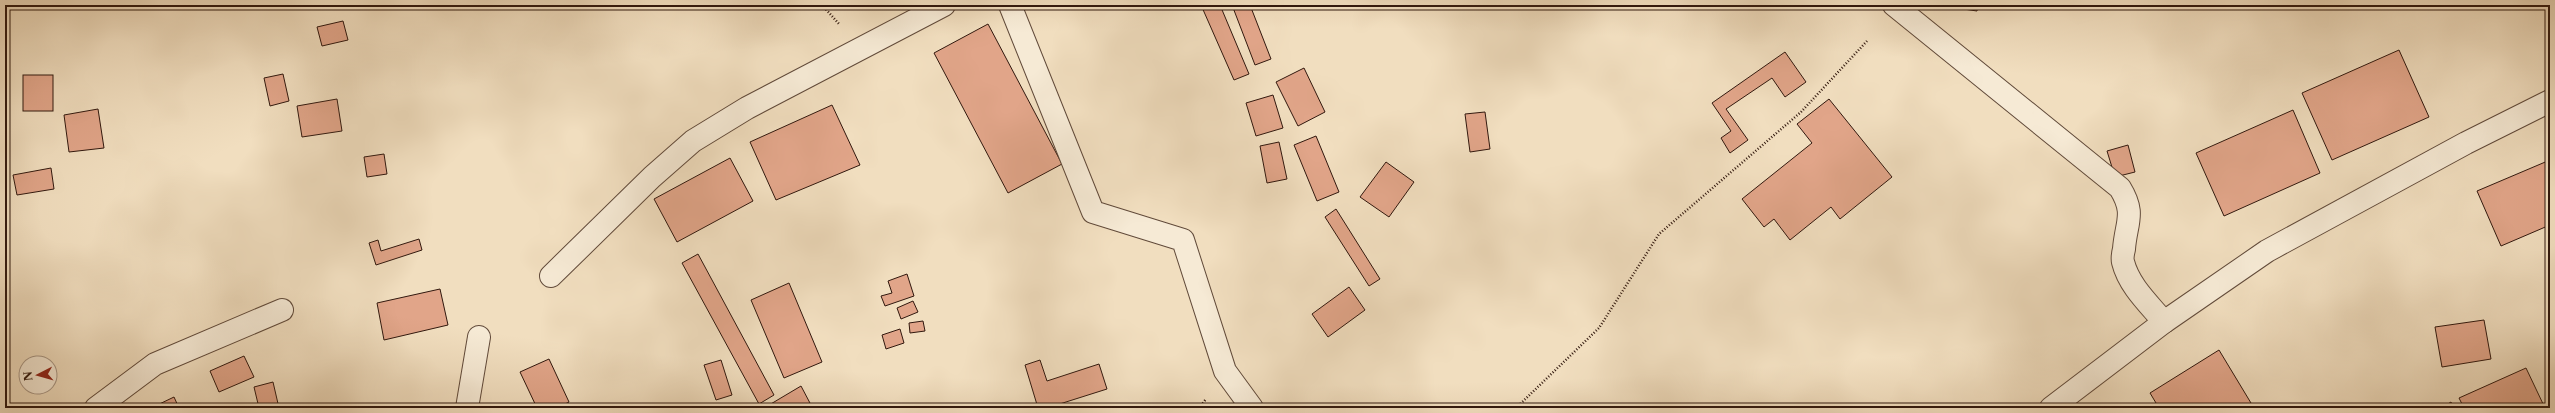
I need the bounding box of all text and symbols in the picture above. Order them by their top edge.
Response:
north arrow [18,355,58,395]
text: N [21,370,36,382]

